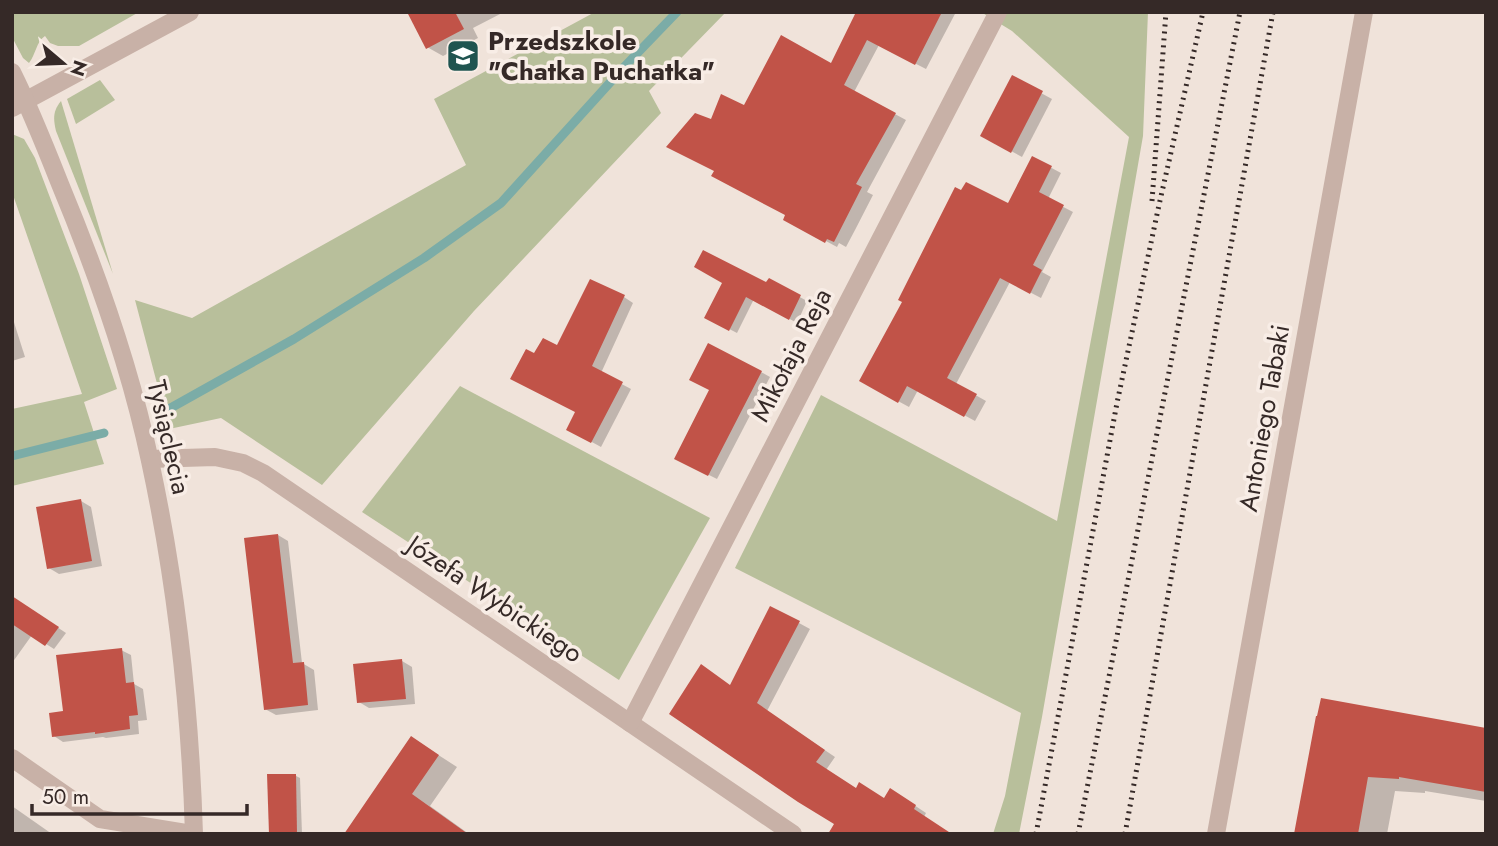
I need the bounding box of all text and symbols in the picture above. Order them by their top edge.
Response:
place label: Przedszkole "Chatka Puchatka" [488,22,715,90]
north arrow [28,28,98,98]
school or university icon: Przedszkole "Chatka Puchatka" [444,37,482,75]
text: N [63,57,94,80]
street label: Mikołaja Reja [741,282,841,428]
street label: Antoniego Tabaki [1229,321,1299,515]
street label: Tysiąclecia [137,376,201,498]
street label: Józefa Wybickiego [397,524,590,672]
scale bar [32,772,247,816]
text: 50 m [42,782,89,812]

